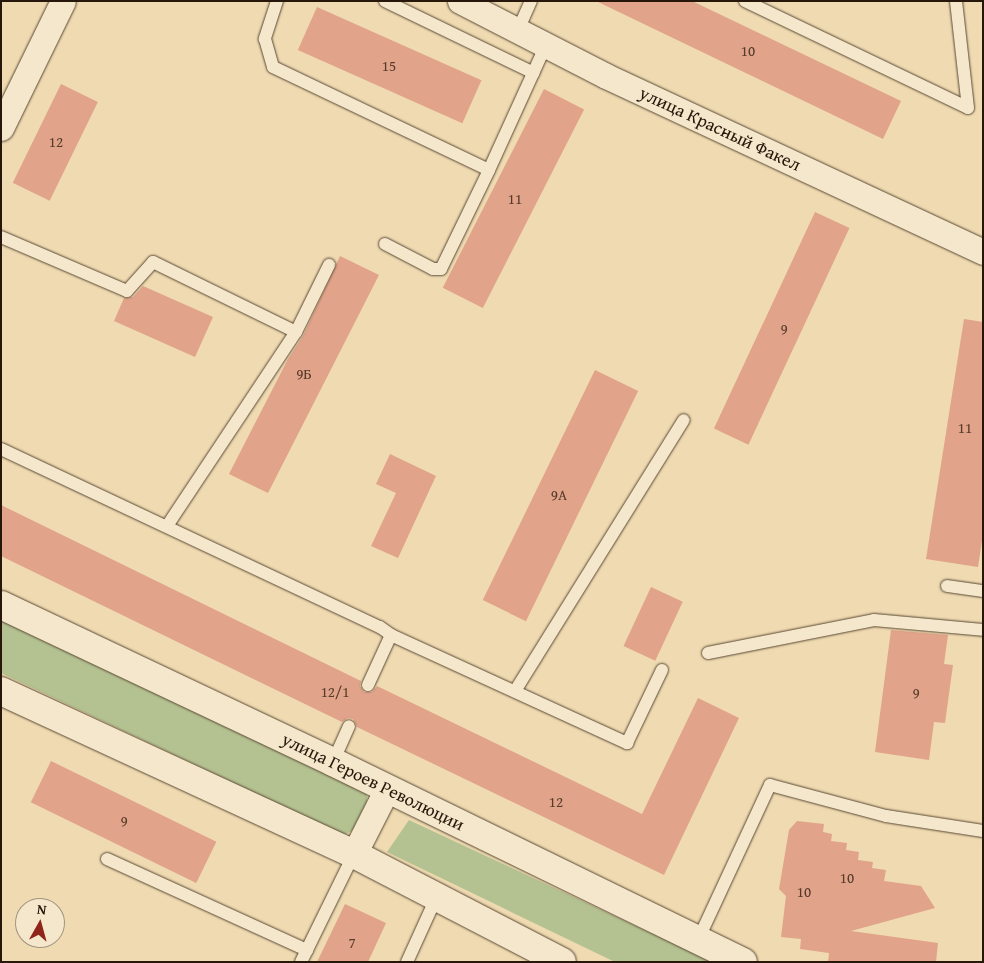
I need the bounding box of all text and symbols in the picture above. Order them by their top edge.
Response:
house number: 10 [741,42,755,60]
house number: 15 [382,57,396,75]
street label: улица Красный Факел [636,82,804,176]
house number: 12 [49,133,63,151]
house number: 11 [508,190,522,208]
house number: 9 [780,320,788,338]
house number: 9Б [296,365,312,383]
house number: 11 [958,419,972,437]
house number: 9А [551,486,567,504]
house number: 12/1 [321,683,349,701]
house number: 9 [912,684,920,702]
street label: улица Героев Революции [278,728,468,836]
house number: 12 [549,793,563,811]
house number: 9 [120,812,128,830]
house number: 10 [840,869,854,887]
house number: 10 [797,883,811,901]
north arrow [15,898,65,948]
text: N [36,899,48,920]
house number: 7 [348,934,356,952]

